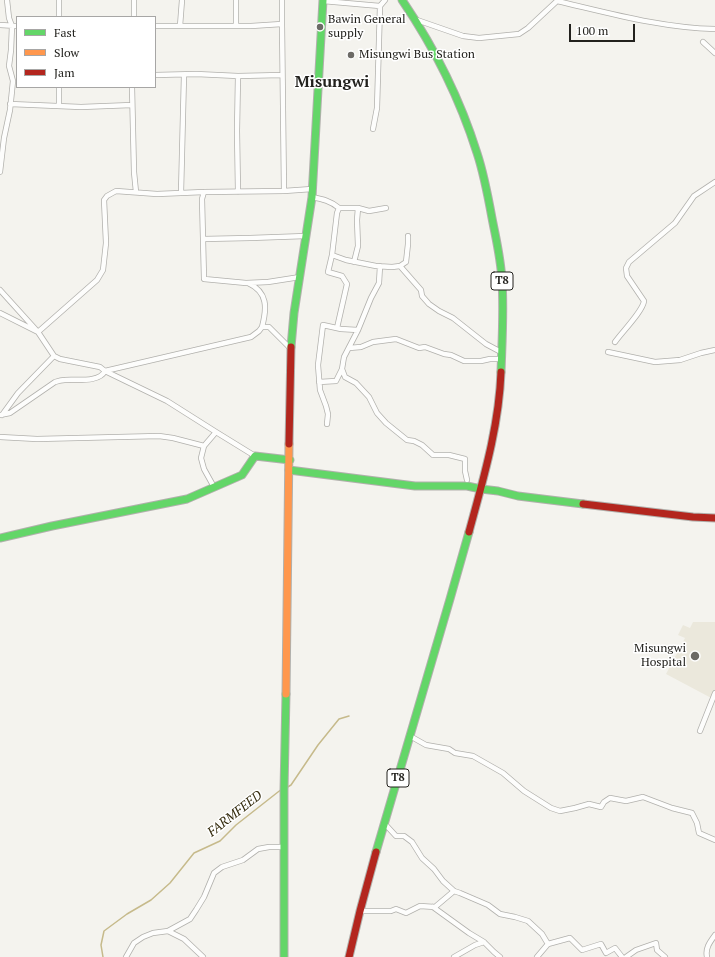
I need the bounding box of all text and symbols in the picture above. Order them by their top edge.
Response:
place label: Bawin General supply [328,13,406,41]
legend [16,16,156,88]
scale bar [571,16,637,42]
marker: Bawin General supply [315,22,325,32]
text: 100 m [576,23,608,38]
text: Fast [54,25,76,40]
text: Slow [54,45,79,60]
place label: Misungwi Bus Station [359,48,475,62]
marker: Misungwi Bus Station [346,50,356,60]
text: Jam [54,65,75,80]
district label: Misungwi [295,72,369,92]
road number: T8 [491,272,513,290]
place label: Misungwi Hospital [634,642,686,670]
marker: Misungwi Hospital [689,650,701,662]
road number: T8 [387,769,409,787]
water label: FARMFEED [205,788,265,840]

